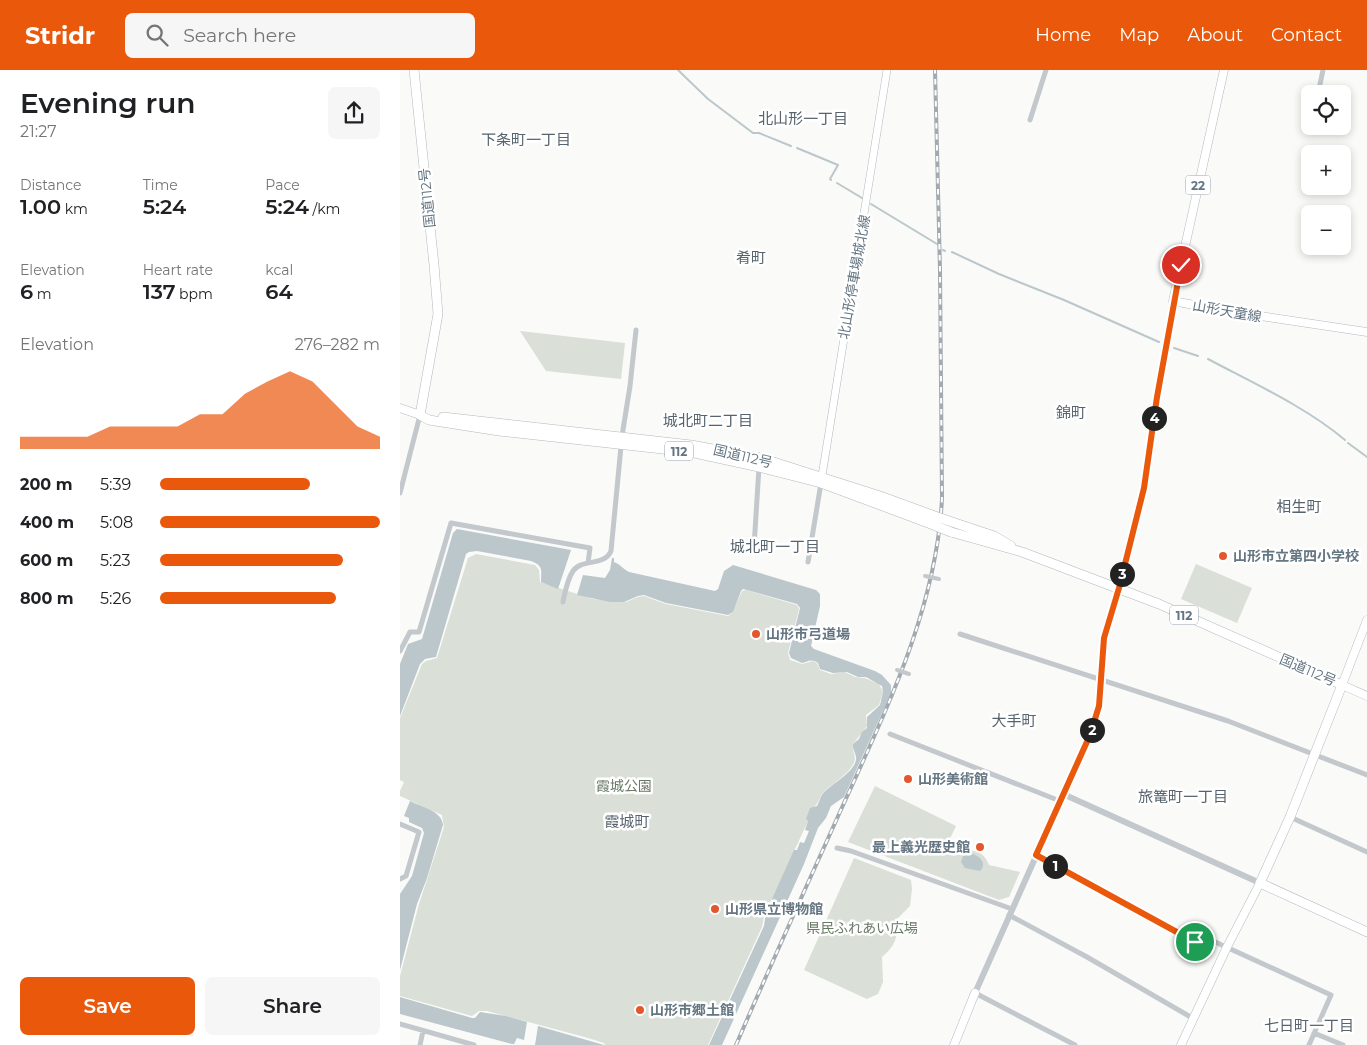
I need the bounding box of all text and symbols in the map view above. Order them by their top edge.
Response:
search box [125,13,475,58]
text: Stridr [25,21,95,50]
icon: search [143,21,171,49]
text: Search here [183,24,296,47]
text: Home [1035,24,1091,46]
text: Map [1119,24,1159,46]
text: About [1187,24,1243,46]
text: Contact [1271,24,1342,46]
map controls [1301,85,1351,255]
button: locate [1301,85,1351,135]
text: Evening run [20,86,195,120]
button: share [328,87,380,139]
district label: 北山形一丁目 [758,109,848,128]
text: 21:27 [20,122,57,141]
district label: 下条町一丁目 [481,130,571,149]
button: + [1301,145,1351,195]
street label: 国道112号 [415,167,439,229]
text: Distance [20,176,82,194]
text: Time [143,176,178,194]
text: Pace [265,176,300,194]
road number: 22 [1186,176,1210,194]
text: 1.00 [20,194,61,219]
text: 5:24 [143,194,186,219]
text: 5:24 [265,194,309,219]
text: km [61,200,88,218]
text: /km [309,200,340,218]
button: − [1301,205,1351,255]
street label: 北山形停車場城北線 [834,213,874,341]
pin [1160,244,1202,286]
district label: 肴町 [736,248,766,267]
icon: check [1167,251,1195,279]
text: Elevation [20,261,85,279]
text: Heart rate [143,261,213,279]
text: kcal [265,261,293,279]
text: 6 [20,279,33,304]
text: 137 [143,279,175,304]
text: 64 [265,279,293,304]
text: m [33,285,52,303]
text: bpm [175,285,213,303]
street label: 山形天童線 [1191,296,1263,326]
text: Elevation [20,335,94,354]
text: 276–282 m [295,335,380,354]
district label: 錦町 [1056,403,1086,422]
pin: 4 [1142,406,1166,430]
text: 4 [1150,409,1159,427]
district label: 城北町二丁目 [663,411,753,430]
street label: 国道112号 [712,440,774,472]
road number: 112 [665,442,693,461]
text: 200 m [20,475,72,494]
text: 5:39 [100,475,131,494]
district label: 相生町 [1276,497,1322,516]
text: 400 m [20,513,74,532]
text: 5:08 [100,513,133,532]
district label: 城北町一丁目 [730,537,820,556]
place label: 山形市立第四小学校 [1233,547,1359,565]
marker: 山形市立第四小学校 [1217,550,1229,562]
text: 600 m [20,551,73,570]
text: 5:23 [100,551,131,570]
pin: 3 [1110,562,1134,586]
text: 3 [1118,565,1127,583]
text: 800 m [20,589,74,608]
text: 5:26 [100,589,131,608]
road number: 112 [1170,606,1198,624]
place label: 山形市弓道場 [766,625,850,643]
marker: 山形市弓道場 [750,628,762,640]
street label: 国道112号 [1277,650,1339,690]
district label: 大手町 [991,711,1037,730]
pin: 2 [1080,718,1104,742]
text: 2 [1088,721,1097,739]
place label: 山形美術館 [918,770,988,788]
marker: 山形美術館 [902,773,914,785]
park label: 霞城公園 [596,777,652,795]
district label: 旅篭町一丁目 [1138,787,1228,806]
district label: 霞城町 [604,812,650,831]
place label: 最上義光歴史館 [872,838,970,856]
marker: 最上義光歴史館 [974,841,986,853]
pin: 1 [1042,854,1068,878]
text: 1 [1053,857,1058,875]
place label: 山形県立博物館 [725,900,823,918]
marker: 山形県立博物館 [709,903,721,915]
park label: 県民ふれあい広場 [806,919,918,937]
pin [1174,921,1216,963]
icon: arrive [1181,928,1209,956]
button: Save [20,977,195,1035]
button: Share [205,977,380,1035]
place label: 山形市郷土館 [650,1001,734,1019]
marker: 山形市郷土館 [634,1004,646,1016]
district label: 七日町一丁目 [1264,1016,1354,1035]

